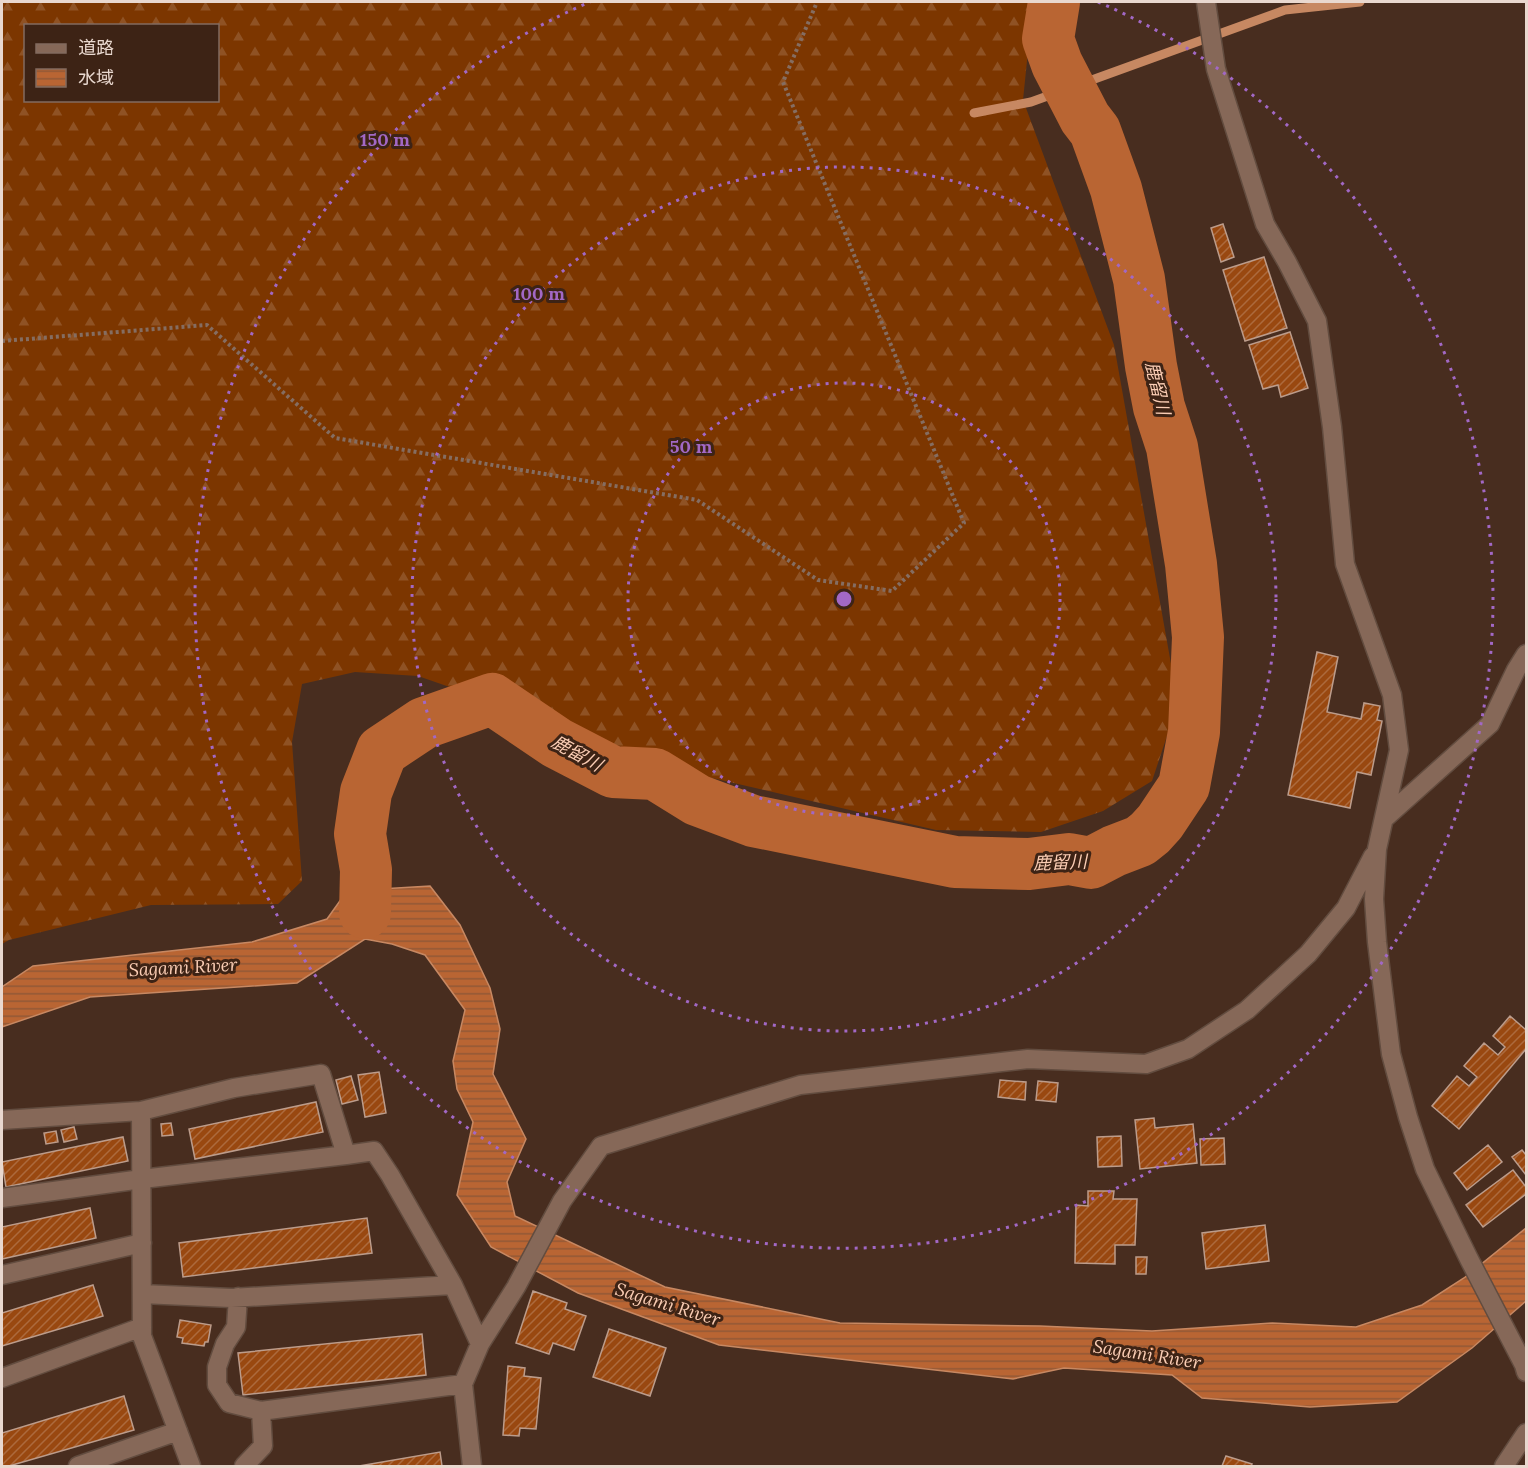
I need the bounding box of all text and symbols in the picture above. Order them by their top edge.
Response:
legend [24,24,219,102]
text: 道路 [78,36,114,59]
text: 水域 [78,66,114,89]
text: 150 m [360,128,410,151]
text: 100 m [513,282,565,305]
water label: 鹿留川 [1141,359,1176,419]
text: 50 m [670,435,713,458]
centre of rings [834,589,854,609]
water label: 鹿留川 [548,730,608,777]
water label: 鹿留川 [1033,849,1089,874]
water label: Sagami River [128,953,239,981]
water label: Sagami River [613,1277,724,1331]
water label: Sagami River [1091,1334,1203,1374]

